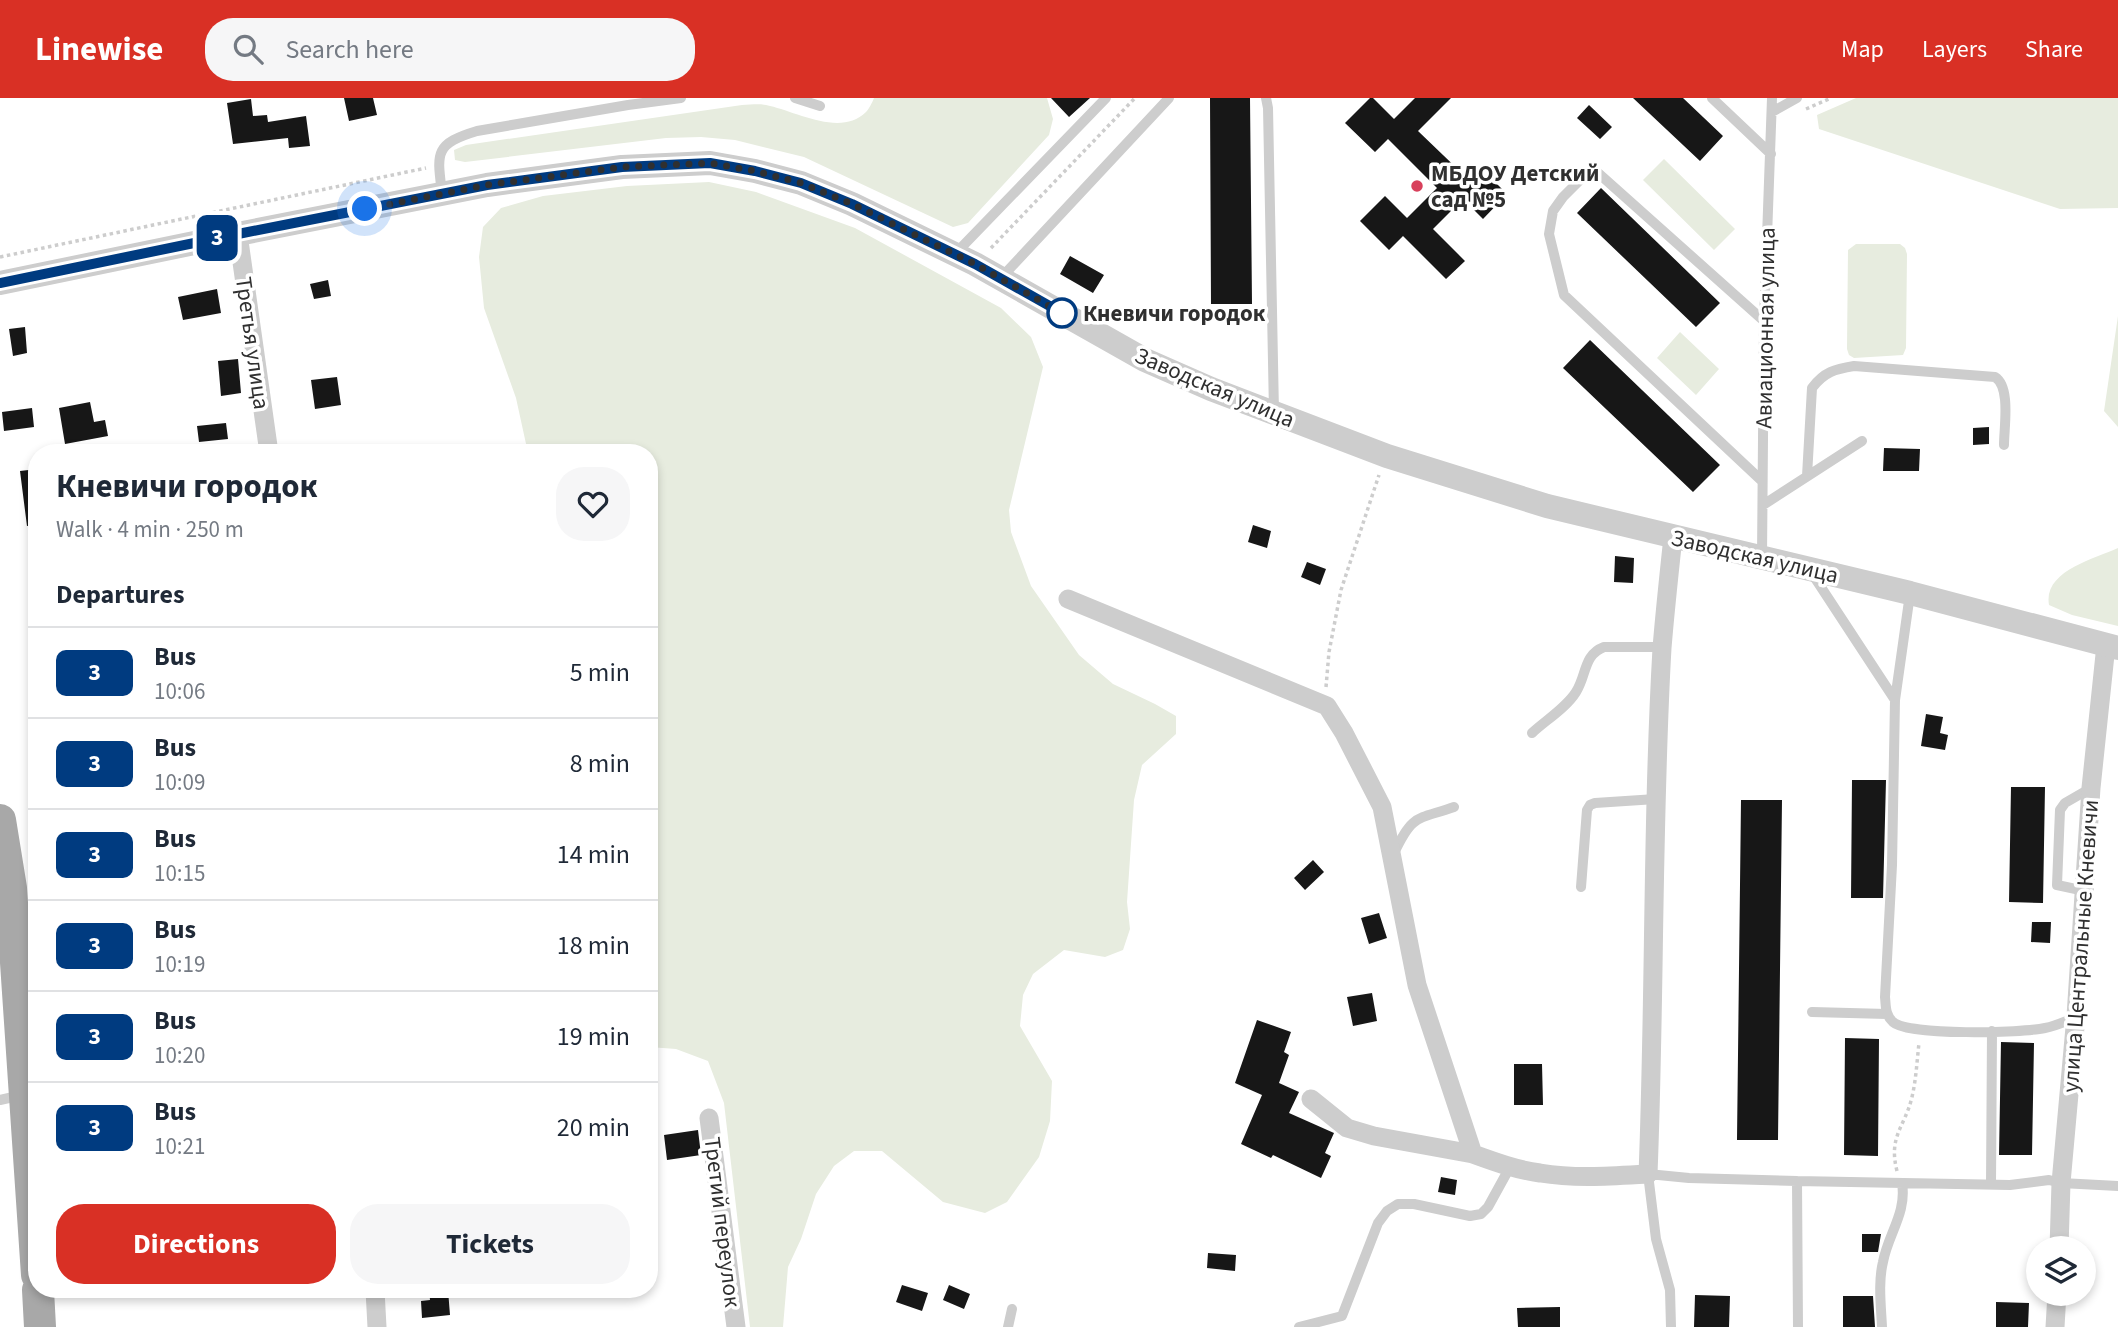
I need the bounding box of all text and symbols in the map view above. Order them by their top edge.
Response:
search box [205,18,695,81]
text: Linewise [35,26,163,73]
icon: search [229,30,267,68]
text: Search here [285,31,414,68]
text: Map [1841,32,1884,67]
text: Layers [1922,32,1987,67]
text: Share [2025,32,2083,67]
place label: МБДОУ Детский сад №5 [1431,157,1599,216]
marker: МБДОУ Детский сад №5 [1409,178,1425,194]
your location [347,191,382,226]
line badge: 3 [194,215,240,261]
text: 3 [211,220,223,255]
street label: Авиационная улица [1747,227,1784,429]
street label: Третья улица [227,275,278,412]
place label: Кневичи городок [1083,297,1266,330]
marker: Кневичи городок [1047,298,1077,328]
street label: Заводская улица [1130,339,1300,436]
text: Кневичи городок [56,463,318,510]
button: heart [556,467,630,541]
text: Walk · 4 min · 250 m [56,513,244,546]
street label: Заводская улица [1668,521,1842,592]
text: Departures [56,576,184,613]
text: Bus [154,638,196,675]
text: 5 min [570,654,630,691]
text: 3 [88,655,101,690]
text: 10:06 [154,675,205,708]
text: Bus [154,729,196,766]
text: 8 min [570,745,630,782]
text: 3 [88,746,101,781]
text: 10:09 [154,766,205,799]
street label: улица Центральные Кневичи [2054,798,2107,1094]
text: Bus [154,820,196,857]
text: 14 min [557,836,630,873]
text: 3 [88,837,101,872]
text: 10:15 [154,857,205,890]
text: Bus [154,911,196,948]
text: 18 min [557,927,630,964]
text: 3 [88,928,101,963]
text: 10:19 [154,948,205,981]
text: Bus [154,1002,196,1039]
text: 19 min [557,1018,630,1055]
text: 3 [88,1019,101,1054]
text: 10:20 [154,1039,205,1072]
text: Bus [154,1093,196,1130]
text: 20 min [557,1109,630,1146]
text: 3 [88,1110,101,1145]
text: 10:21 [154,1130,205,1163]
street label: Третий переулок [696,1135,749,1310]
button: Directions [56,1204,336,1284]
button: Tickets [350,1204,630,1284]
map controls [2026,1236,2096,1306]
button: layers [2026,1236,2096,1306]

